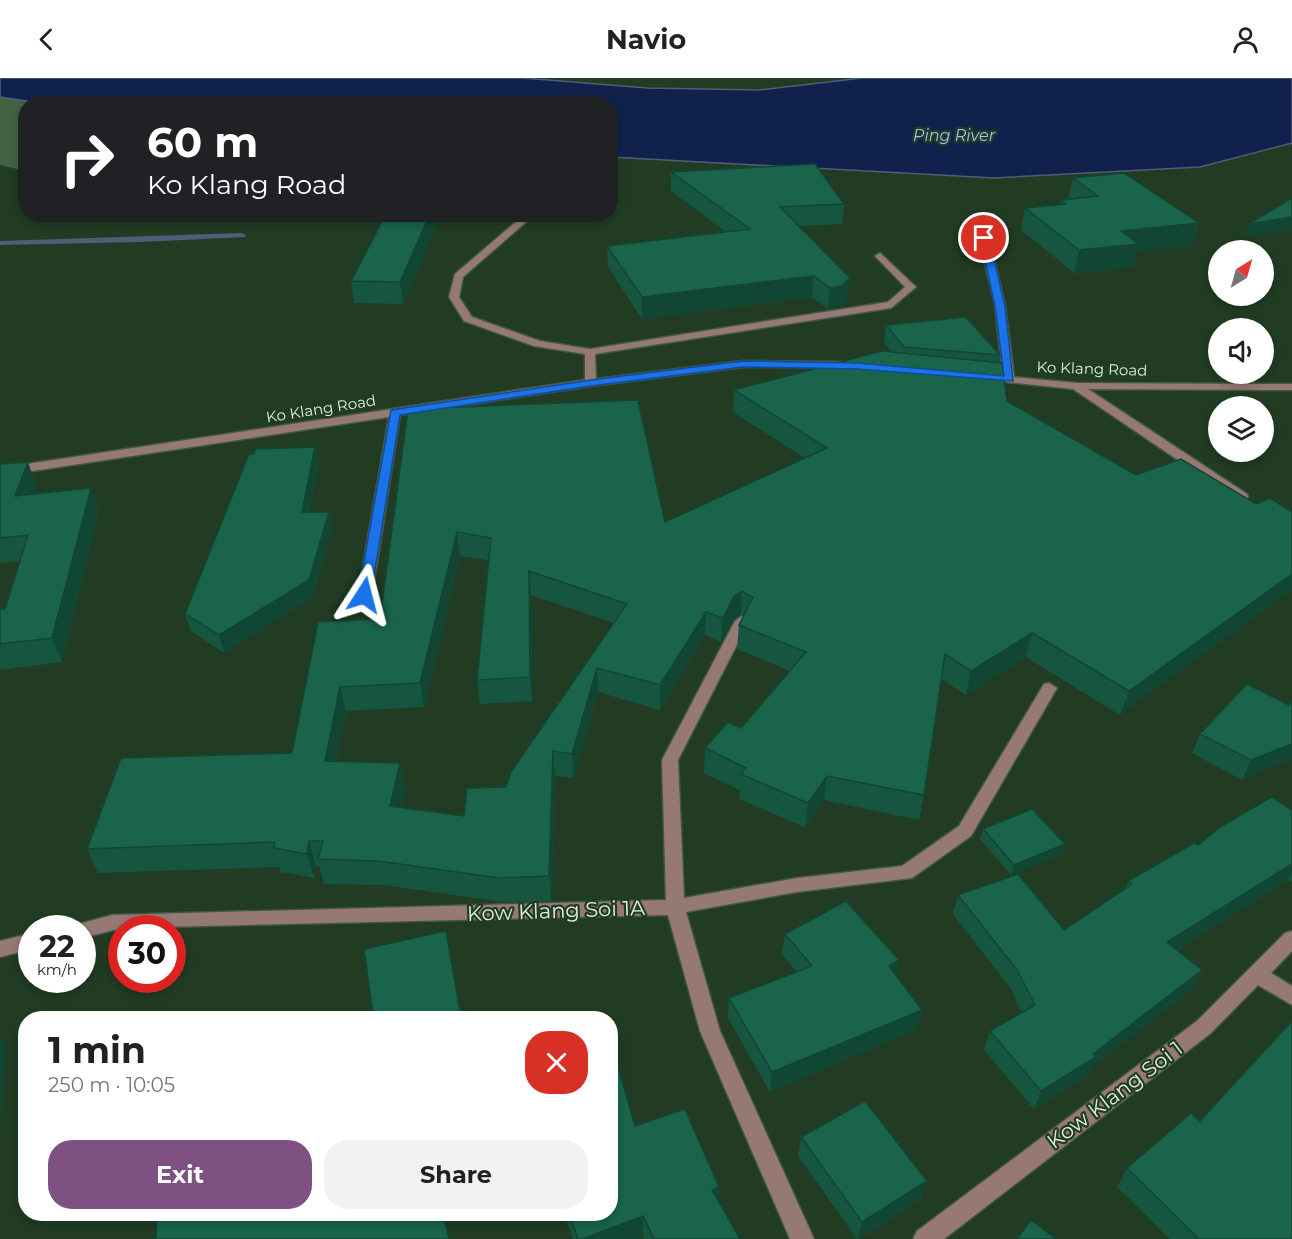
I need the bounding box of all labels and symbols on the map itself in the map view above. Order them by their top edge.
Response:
water label: Ping River [913,126,996,145]
pin [958,212,1009,263]
north arrow [1208,240,1274,306]
street label: Ko Klang Road [1036,357,1148,380]
street label: Ko Klang Road [265,390,377,427]
position arrow [332,563,396,627]
street label: Kow Klang Soi 1A [467,895,646,926]
speed limit sign: 30 [108,915,186,993]
street label: Kow Klang Soi 1 [1042,1036,1187,1154]

